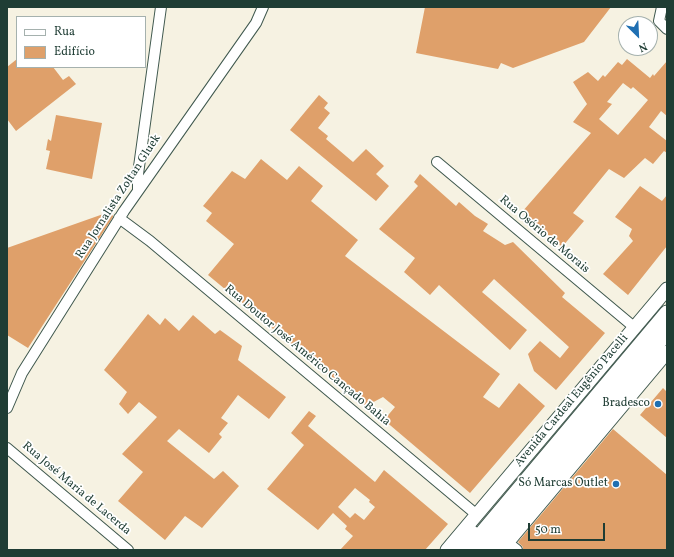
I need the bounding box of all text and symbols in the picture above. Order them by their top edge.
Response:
legend [16,16,146,68]
north arrow [618,16,658,56]
text: Rua [54,24,75,40]
text: N [636,38,649,55]
text: Edifício [54,44,95,60]
street label: Rua Jornalista Zoltan Gluek [73,132,165,262]
street label: Rua Osório de Morais [496,193,592,277]
street label: Rua Doutor José Américo Cançado Bahia [221,282,393,430]
street label: Avenida Cardeal Eugênio Pacelli [512,332,632,470]
place label: Bradesco [602,397,650,411]
marker: Bradesco [653,399,663,409]
street label: Rua José Maria de Lacerda [19,439,133,539]
place label: Só Marcas Outlet [518,477,608,491]
marker: Só Marcas Outlet [611,479,621,489]
scale bar [530,515,607,541]
text: 50 m [535,522,561,538]

